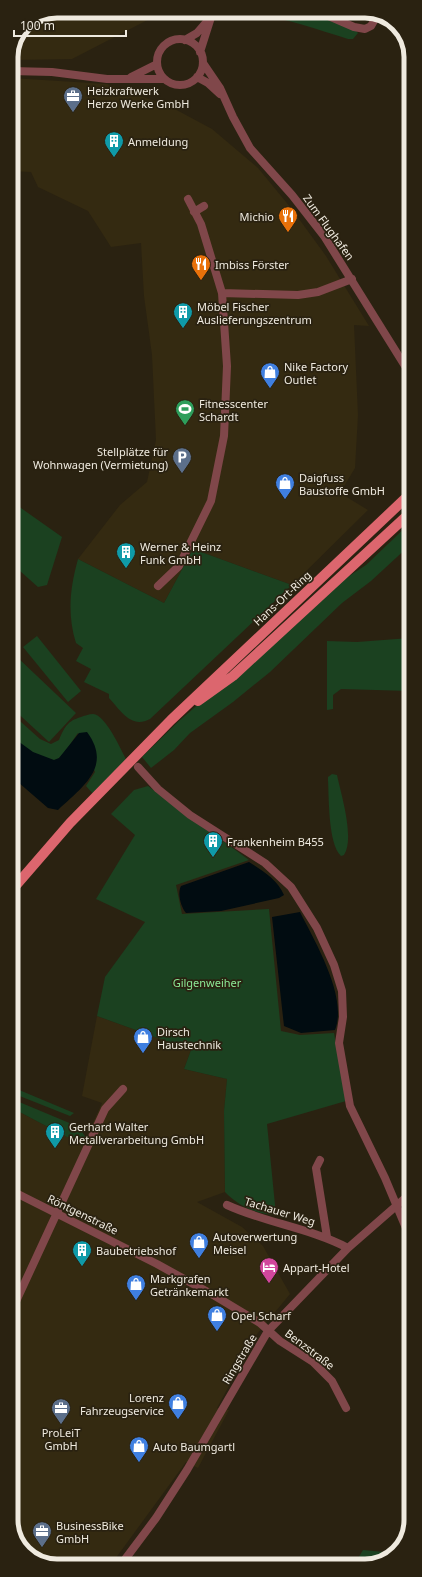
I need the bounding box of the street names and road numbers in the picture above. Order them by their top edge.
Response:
street label: Zum Flughafen [300,191,358,263]
street label: Hans-Ort-Ring [250,567,314,629]
street label: Röntgenstraße [45,1190,121,1238]
street label: Tachauer Weg [243,1193,317,1229]
street label: Benzstraße [282,1325,338,1373]
street label: Ringstraße [218,1331,260,1387]

